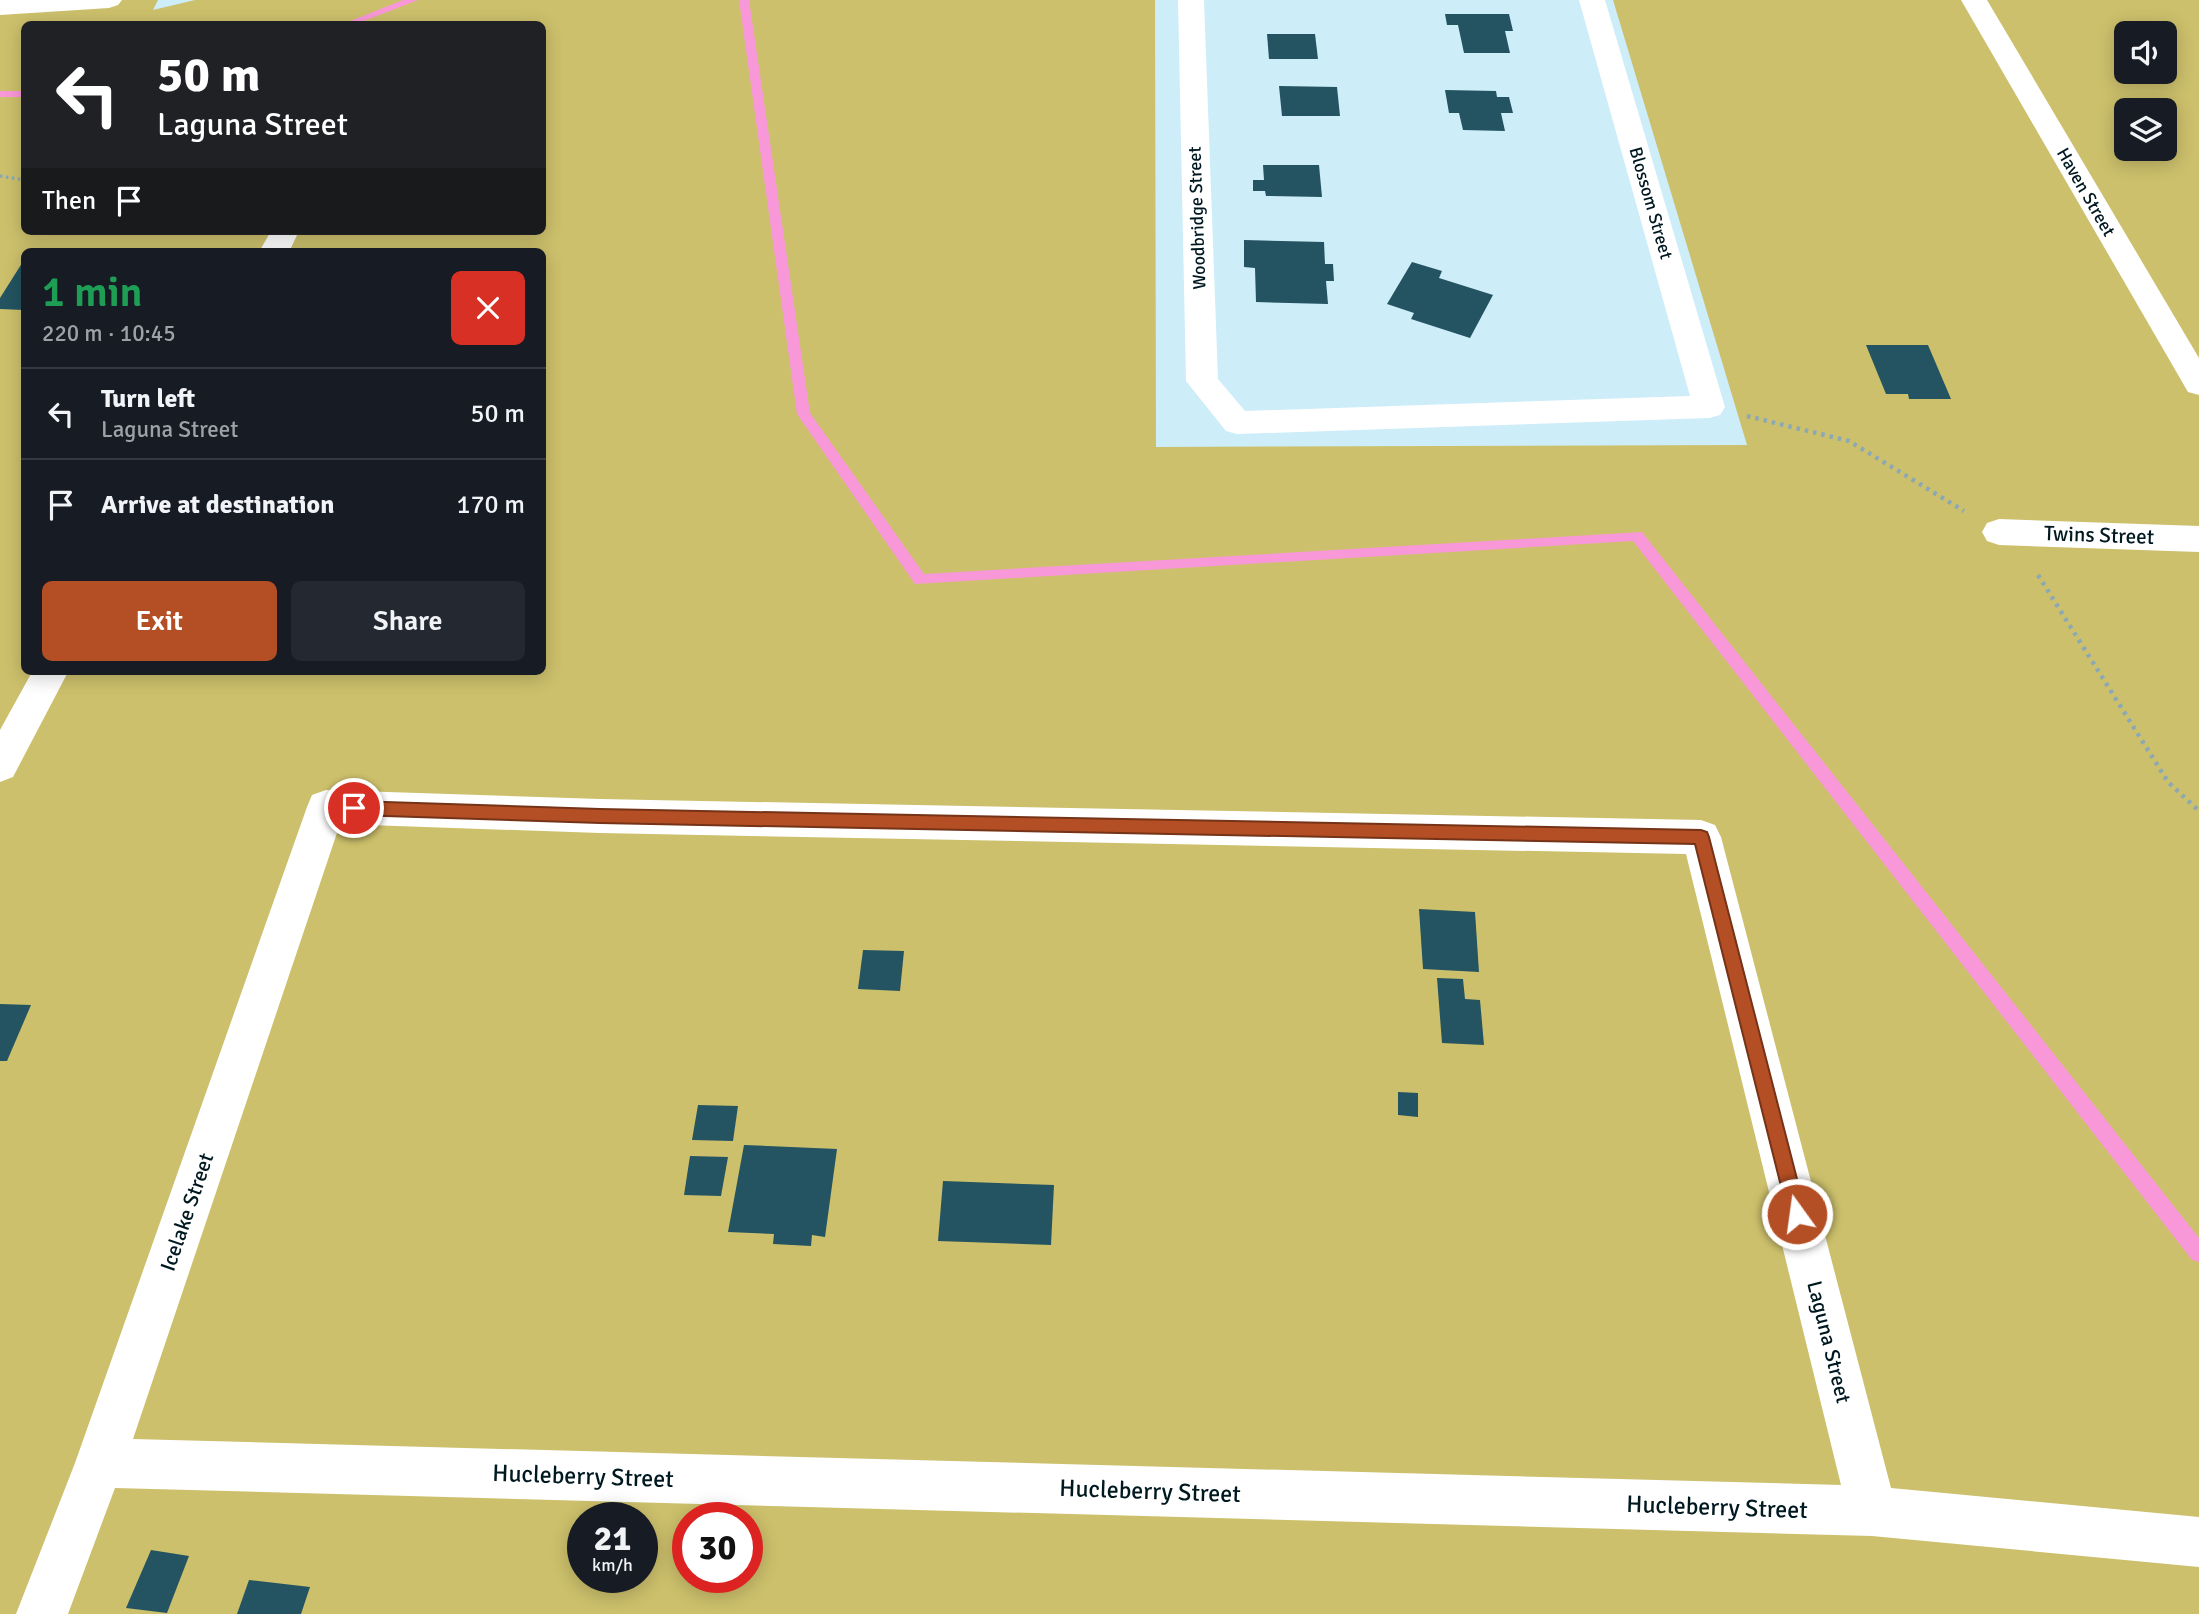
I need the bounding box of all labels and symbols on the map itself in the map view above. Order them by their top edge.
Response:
street label: Blossom Street [1624,144,1678,262]
street label: Haven Street [2052,144,2120,240]
street label: Woodbridge Street [1184,146,1210,290]
street label: Twins Street [2044,520,2154,550]
pin [324,778,384,838]
street label: Icelake Street [155,1149,219,1275]
position arrow [1760,1177,1834,1251]
street label: Laguna Street [1801,1278,1857,1406]
street label: Hucleberry Street [492,1458,674,1494]
street label: Hucleberry Street [1059,1473,1241,1509]
street label: Hucleberry Street [1626,1489,1808,1525]
speed limit sign: 30 [672,1502,763,1593]

